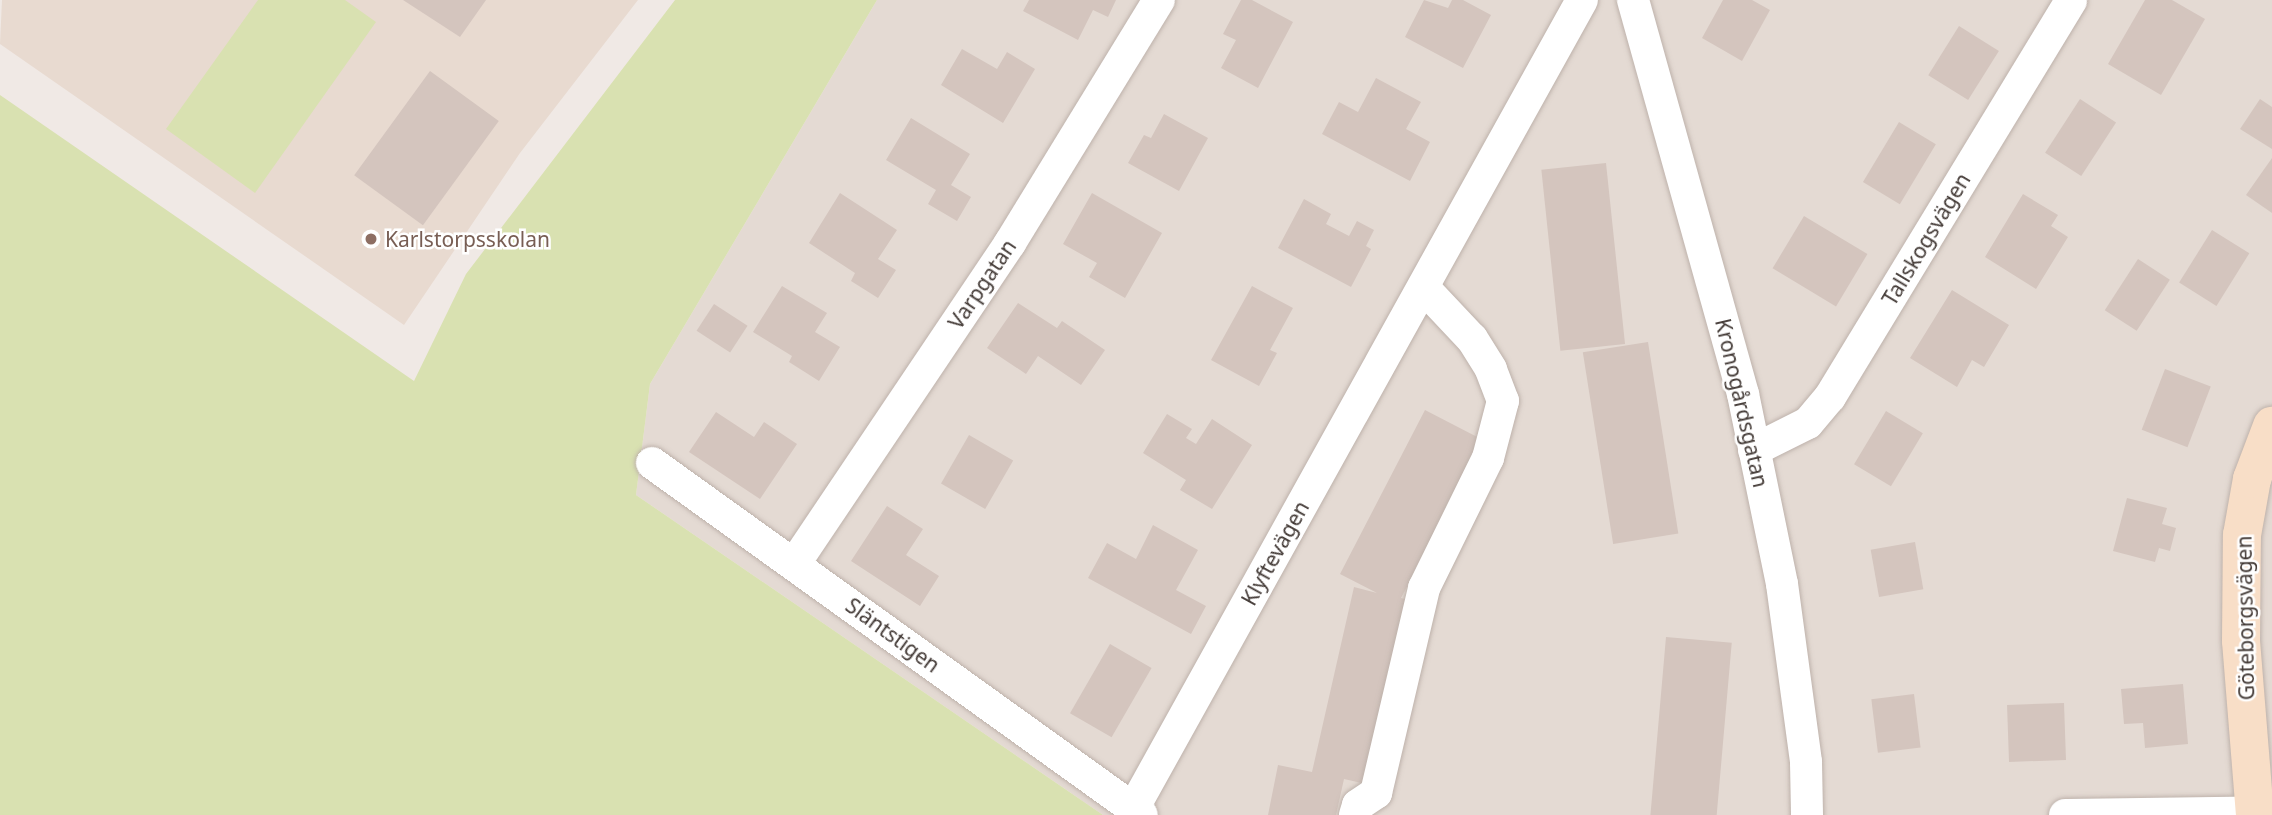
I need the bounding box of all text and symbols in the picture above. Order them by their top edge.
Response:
street label: Tallskogsvägen [1877,168,1975,310]
place label: Karlstorpsskolan [385,226,550,252]
marker: Karlstorpsskolan [363,231,379,247]
street label: Varpgatan [943,234,1021,334]
street label: Kronogårdsgatan [1710,316,1774,490]
street label: Klyftevägen [1236,496,1314,610]
street label: Göteborgsvägen [2231,535,2259,701]
street label: Släntstigen [841,592,945,678]

